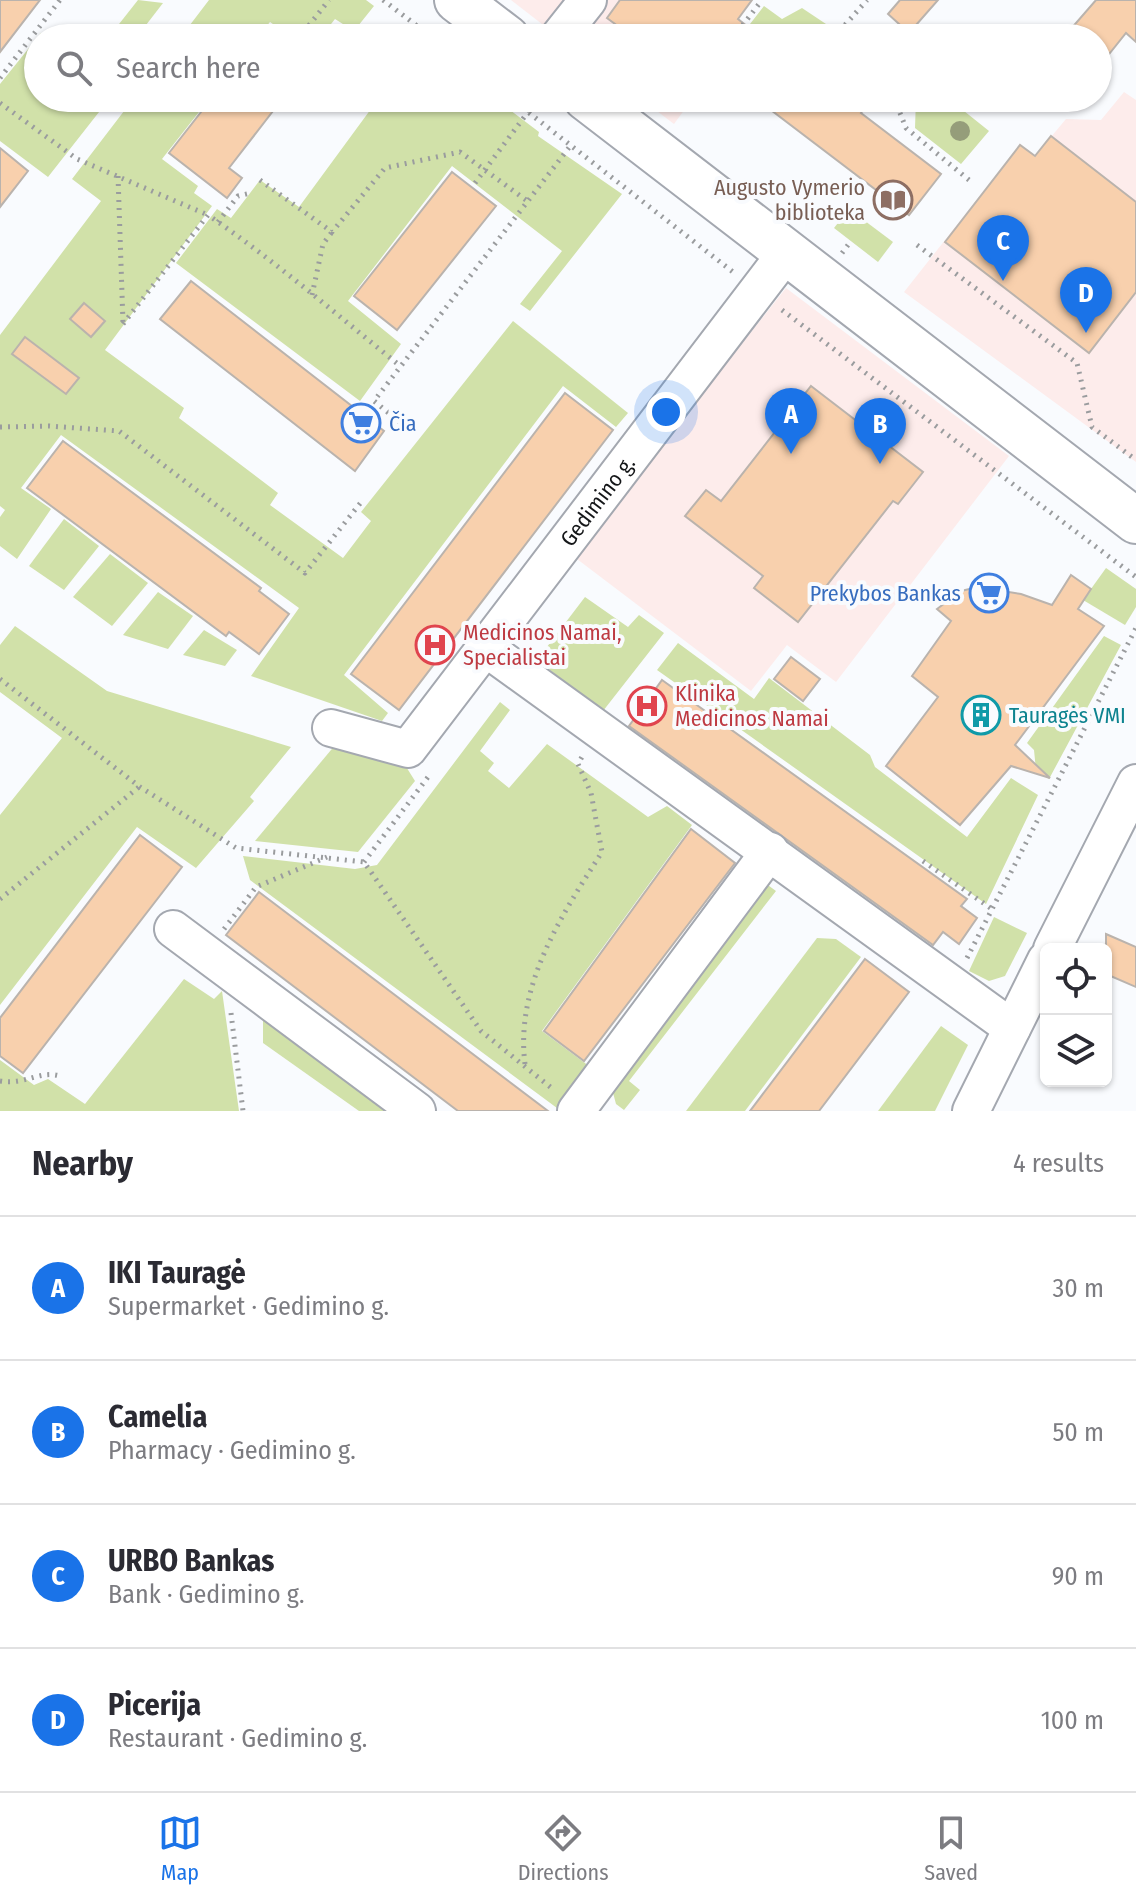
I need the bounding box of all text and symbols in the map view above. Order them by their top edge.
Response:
search box [24,24,1112,112]
icon: search [52,46,96,90]
text: Search here [116,50,261,86]
place label: Augusto Vymerio biblioteka [714,174,865,226]
library icon: Augusto Vymerio biblioteka [872,179,914,221]
pin: C [977,215,1029,281]
pin: D [1060,267,1112,333]
pin: A [765,388,817,454]
your location [646,392,686,432]
pin: B [854,398,906,464]
supermarket icon: Čia [340,402,382,444]
place label: Čia [389,410,417,437]
street label: Gedimino g. [554,450,640,551]
supermarket icon: Prekybos Bankas [968,572,1010,614]
place label: Prekybos Bankas [810,580,961,607]
place label: Medicinos Namai, Specialistai [463,619,622,671]
hospital icon: Medicinos Namai, Specialistai [414,624,456,666]
place label: Klinika Medicinos Namai [675,680,829,732]
hospital icon: Klinika Medicinos Namai [626,685,668,727]
building icon: Tauragės VMI [960,694,1002,736]
place label: Tauragės VMI [1009,702,1126,729]
map controls [1040,943,1112,1087]
button: locate [1040,943,1112,1015]
button: layers [1040,1015,1112,1087]
text: Nearby [32,1143,133,1184]
text: 4 results [1013,1148,1104,1179]
text: IKI Tauragė [108,1255,246,1291]
text: A [51,1273,65,1304]
text: 30 m [1053,1273,1104,1304]
text: Supermarket · Gedimino g. [108,1291,389,1322]
text: Camelia [108,1399,207,1435]
text: B [51,1417,65,1448]
text: 50 m [1052,1417,1104,1448]
text: Pharmacy · Gedimino g. [108,1435,356,1466]
text: URBO Bankas [108,1543,275,1579]
text: C [51,1561,65,1592]
text: 90 m [1052,1561,1104,1592]
text: Bank · Gedimino g. [108,1579,305,1610]
text: Picerija [108,1687,201,1723]
text: D [50,1705,66,1736]
text: 100 m [1041,1705,1104,1736]
text: Restaurant · Gedimino g. [108,1723,367,1754]
tab: Map [158,1811,202,1886]
tab: Directions [518,1811,609,1886]
tab: Saved [924,1811,978,1886]

